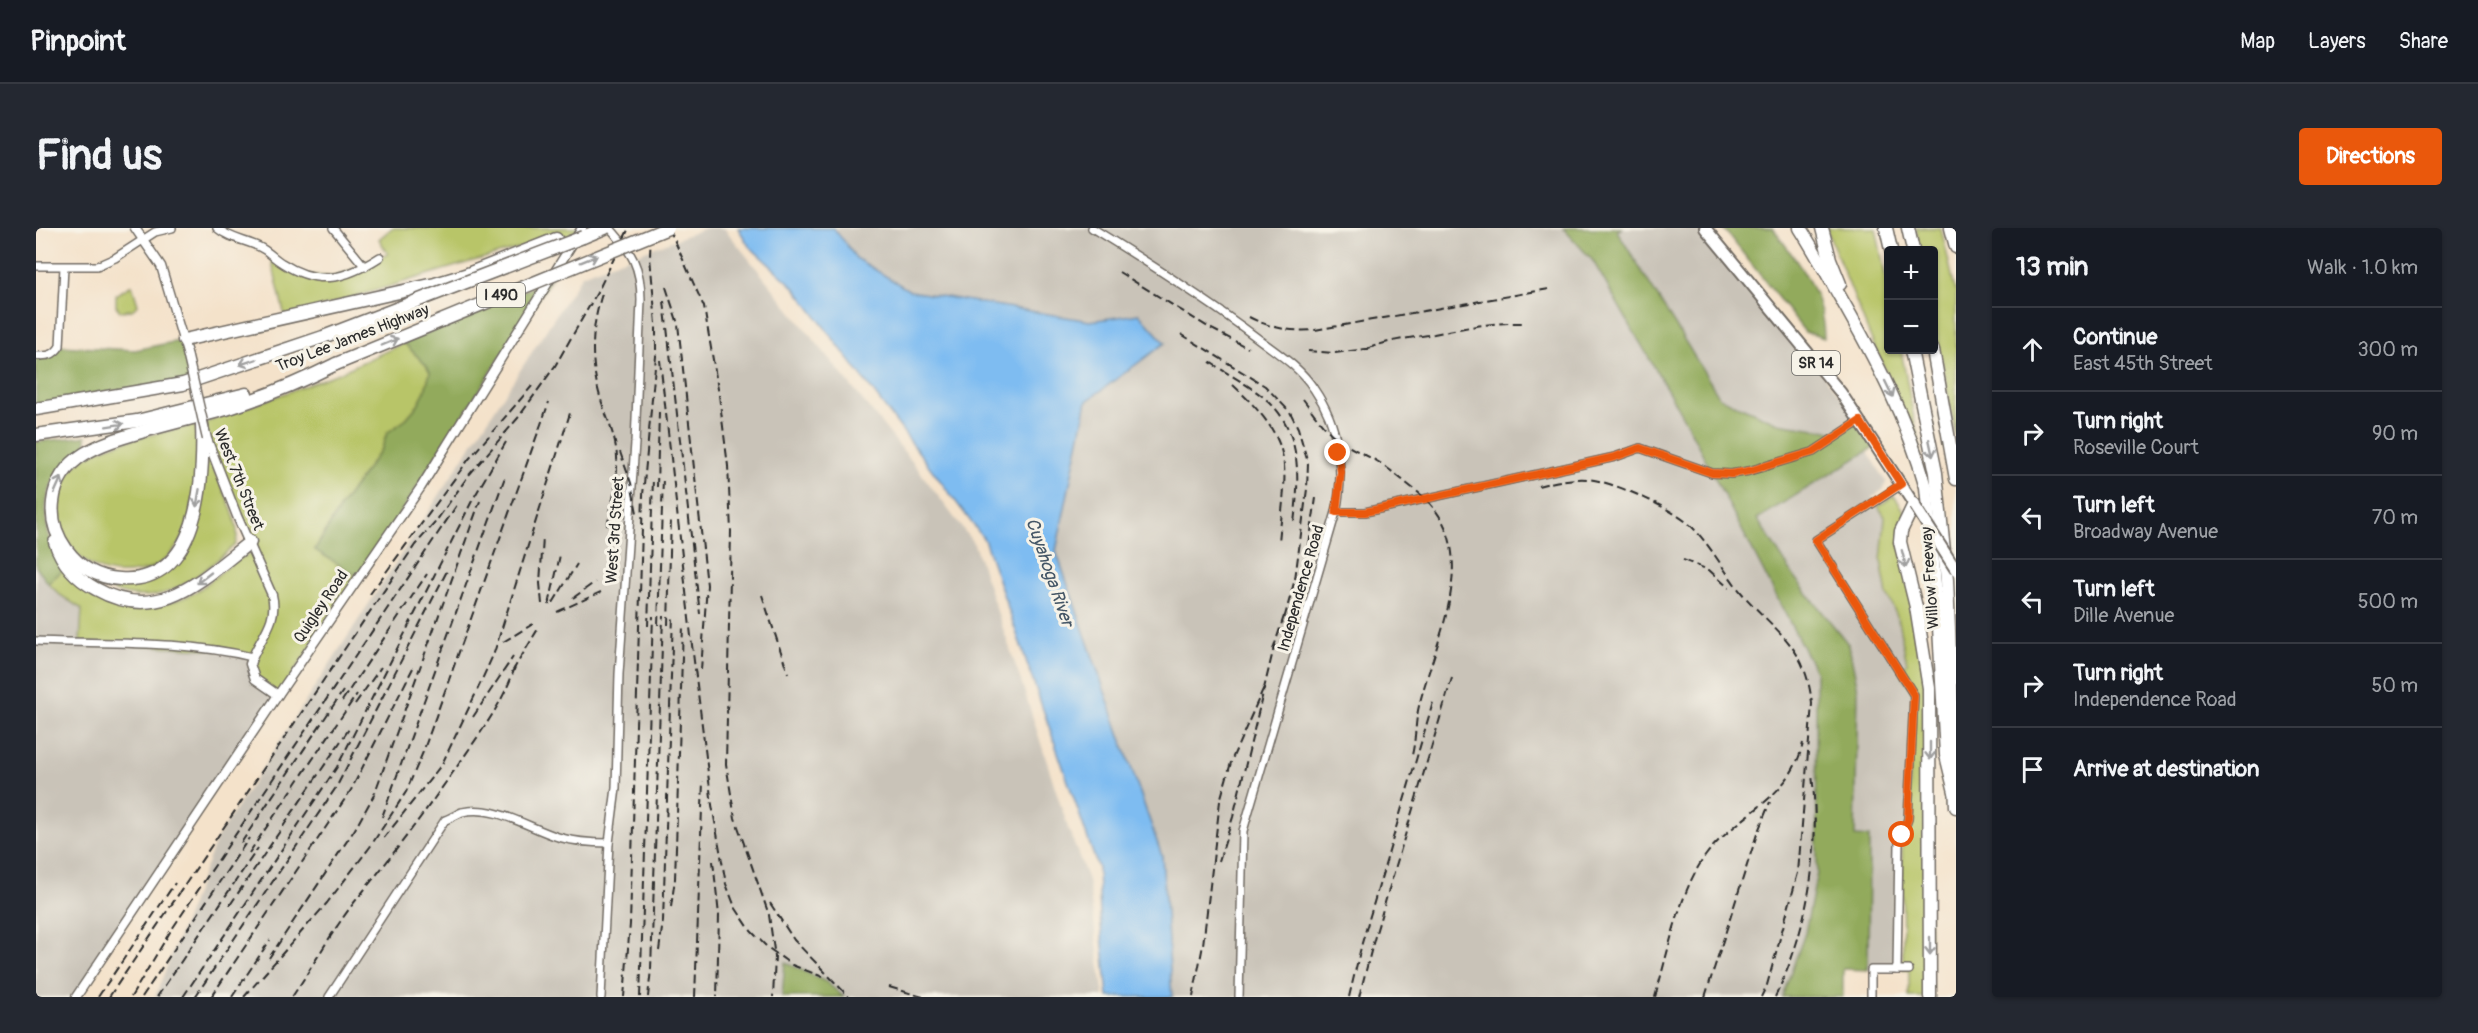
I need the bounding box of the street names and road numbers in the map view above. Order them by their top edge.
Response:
road number: I 490 [477,283,525,307]
street label: Troy Lee James Highway [273,299,432,376]
road number: SR 14 [1792,351,1840,375]
street label: West 7th Street [210,426,269,534]
street label: West 3rd Street [601,475,629,584]
street label: Independence Road [1273,523,1329,654]
street label: Willow Freeway [1916,526,1944,630]
street label: Quigley Road [289,566,353,647]

